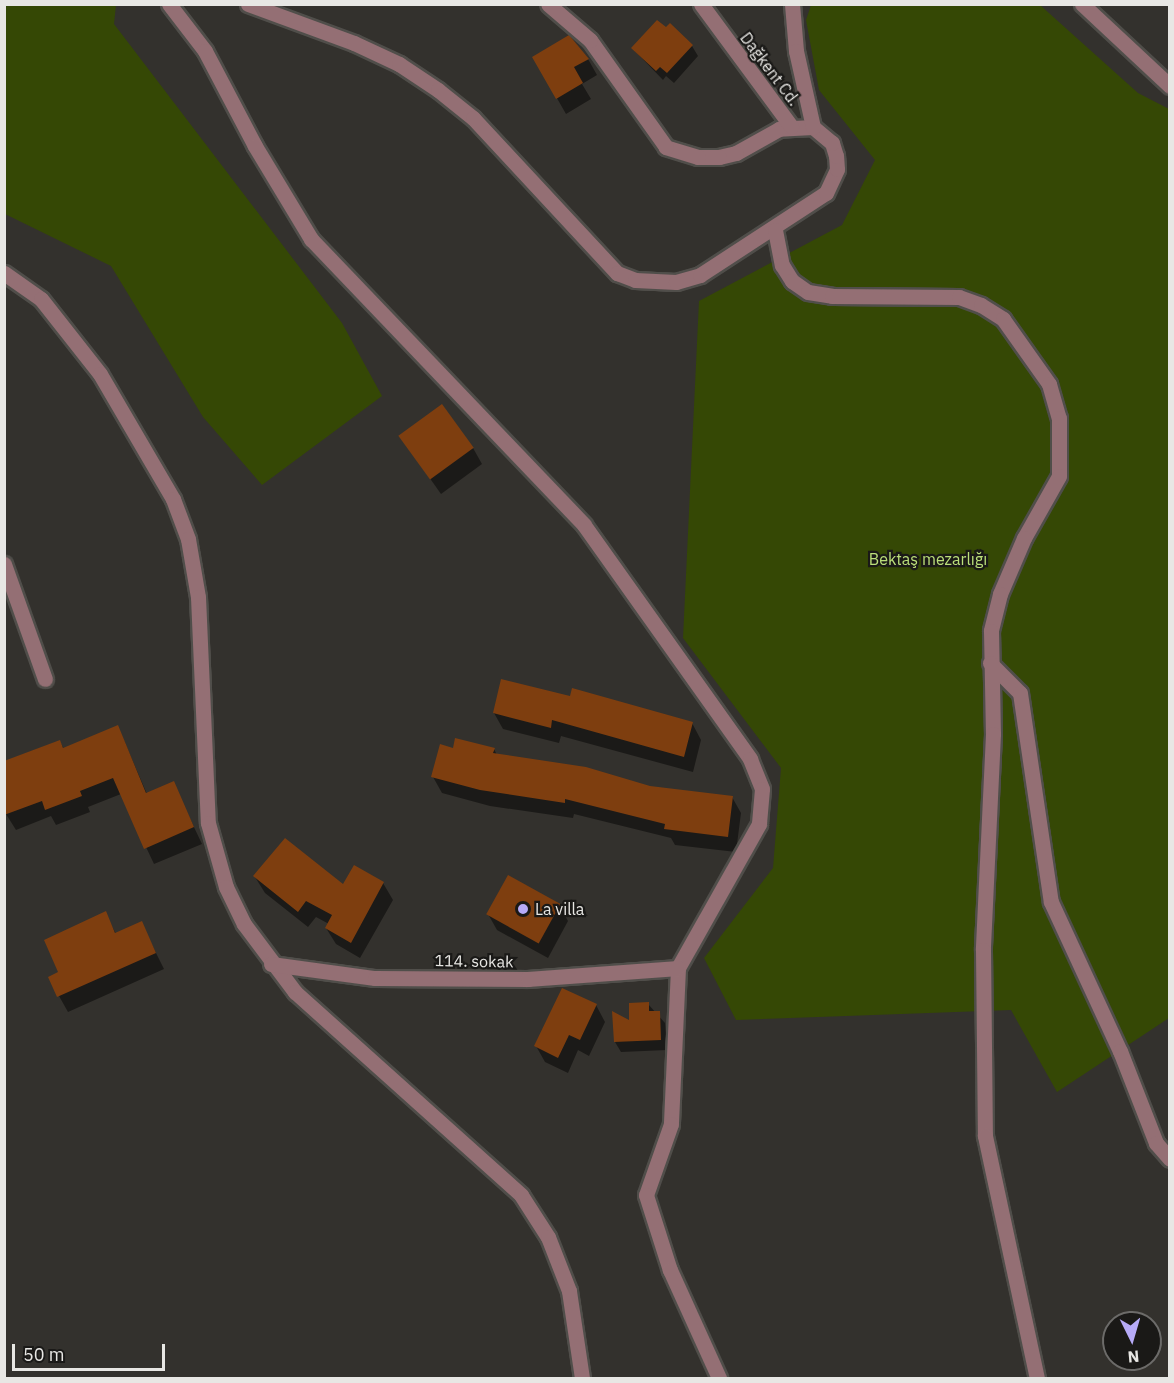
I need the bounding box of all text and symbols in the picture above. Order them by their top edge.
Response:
street label: Dağkent Cd. [736,29,804,109]
park label: Bektaş mezarlığı [869,549,987,569]
place label: La villa [535,899,584,919]
marker: La villa [516,902,530,916]
street label: 114. sokak [434,951,514,971]
north arrow [1102,1311,1162,1371]
scale bar [15,1332,168,1370]
text: 50 m [23,1343,65,1366]
text: N [1127,1346,1140,1367]

